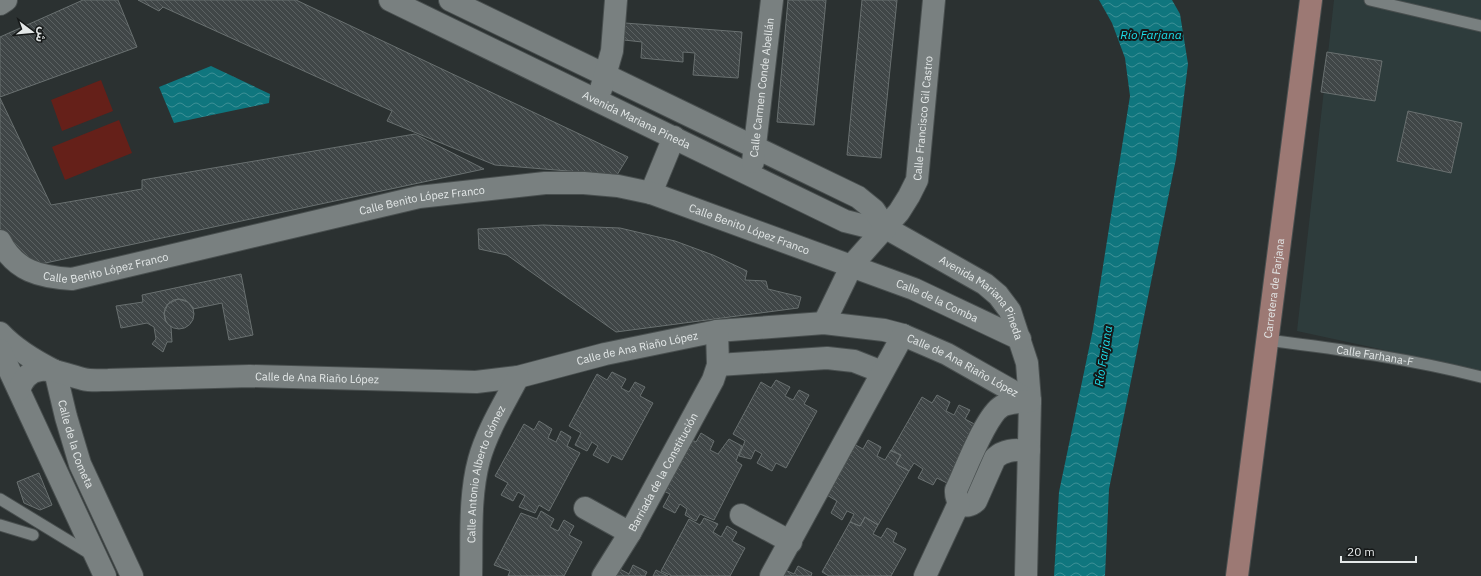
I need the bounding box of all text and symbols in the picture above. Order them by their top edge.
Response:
north arrow [12,12,52,52]
street label: Calle Carmen Conde Abellán [747,17,777,158]
text: ش [33,26,50,44]
water label: Río Farjana [1120,27,1182,42]
street label: Calle Francisco Gil Castro [910,55,936,181]
street label: Avenida Mariana Pineda [580,88,693,152]
street label: Calle Benito López Franco [358,183,486,218]
street label: Calle Benito López Franco [687,200,812,257]
street label: Carretera de Farjana [1261,237,1287,339]
street label: Calle Benito López Franco [42,249,170,286]
street label: Avenida Mariana Pineda [937,253,1026,342]
street label: Calle de la Comba [894,276,981,325]
water label: Río Farjana [1091,324,1115,388]
street label: Calle de Ana Riaño López [575,328,699,368]
street label: Calle de Ana Riaño López [905,331,1021,400]
street label: Calle Farhana-F [1336,342,1415,369]
street label: Calle de Ana Riaño López [255,369,379,386]
street label: Calle de la Cometa [55,398,97,490]
street label: Calle Antonio Alberto Gómez [464,403,508,543]
street label: Barriada de la Constitución [625,410,701,534]
scale bar [1341,538,1416,564]
text: 20 m [1347,544,1375,559]

